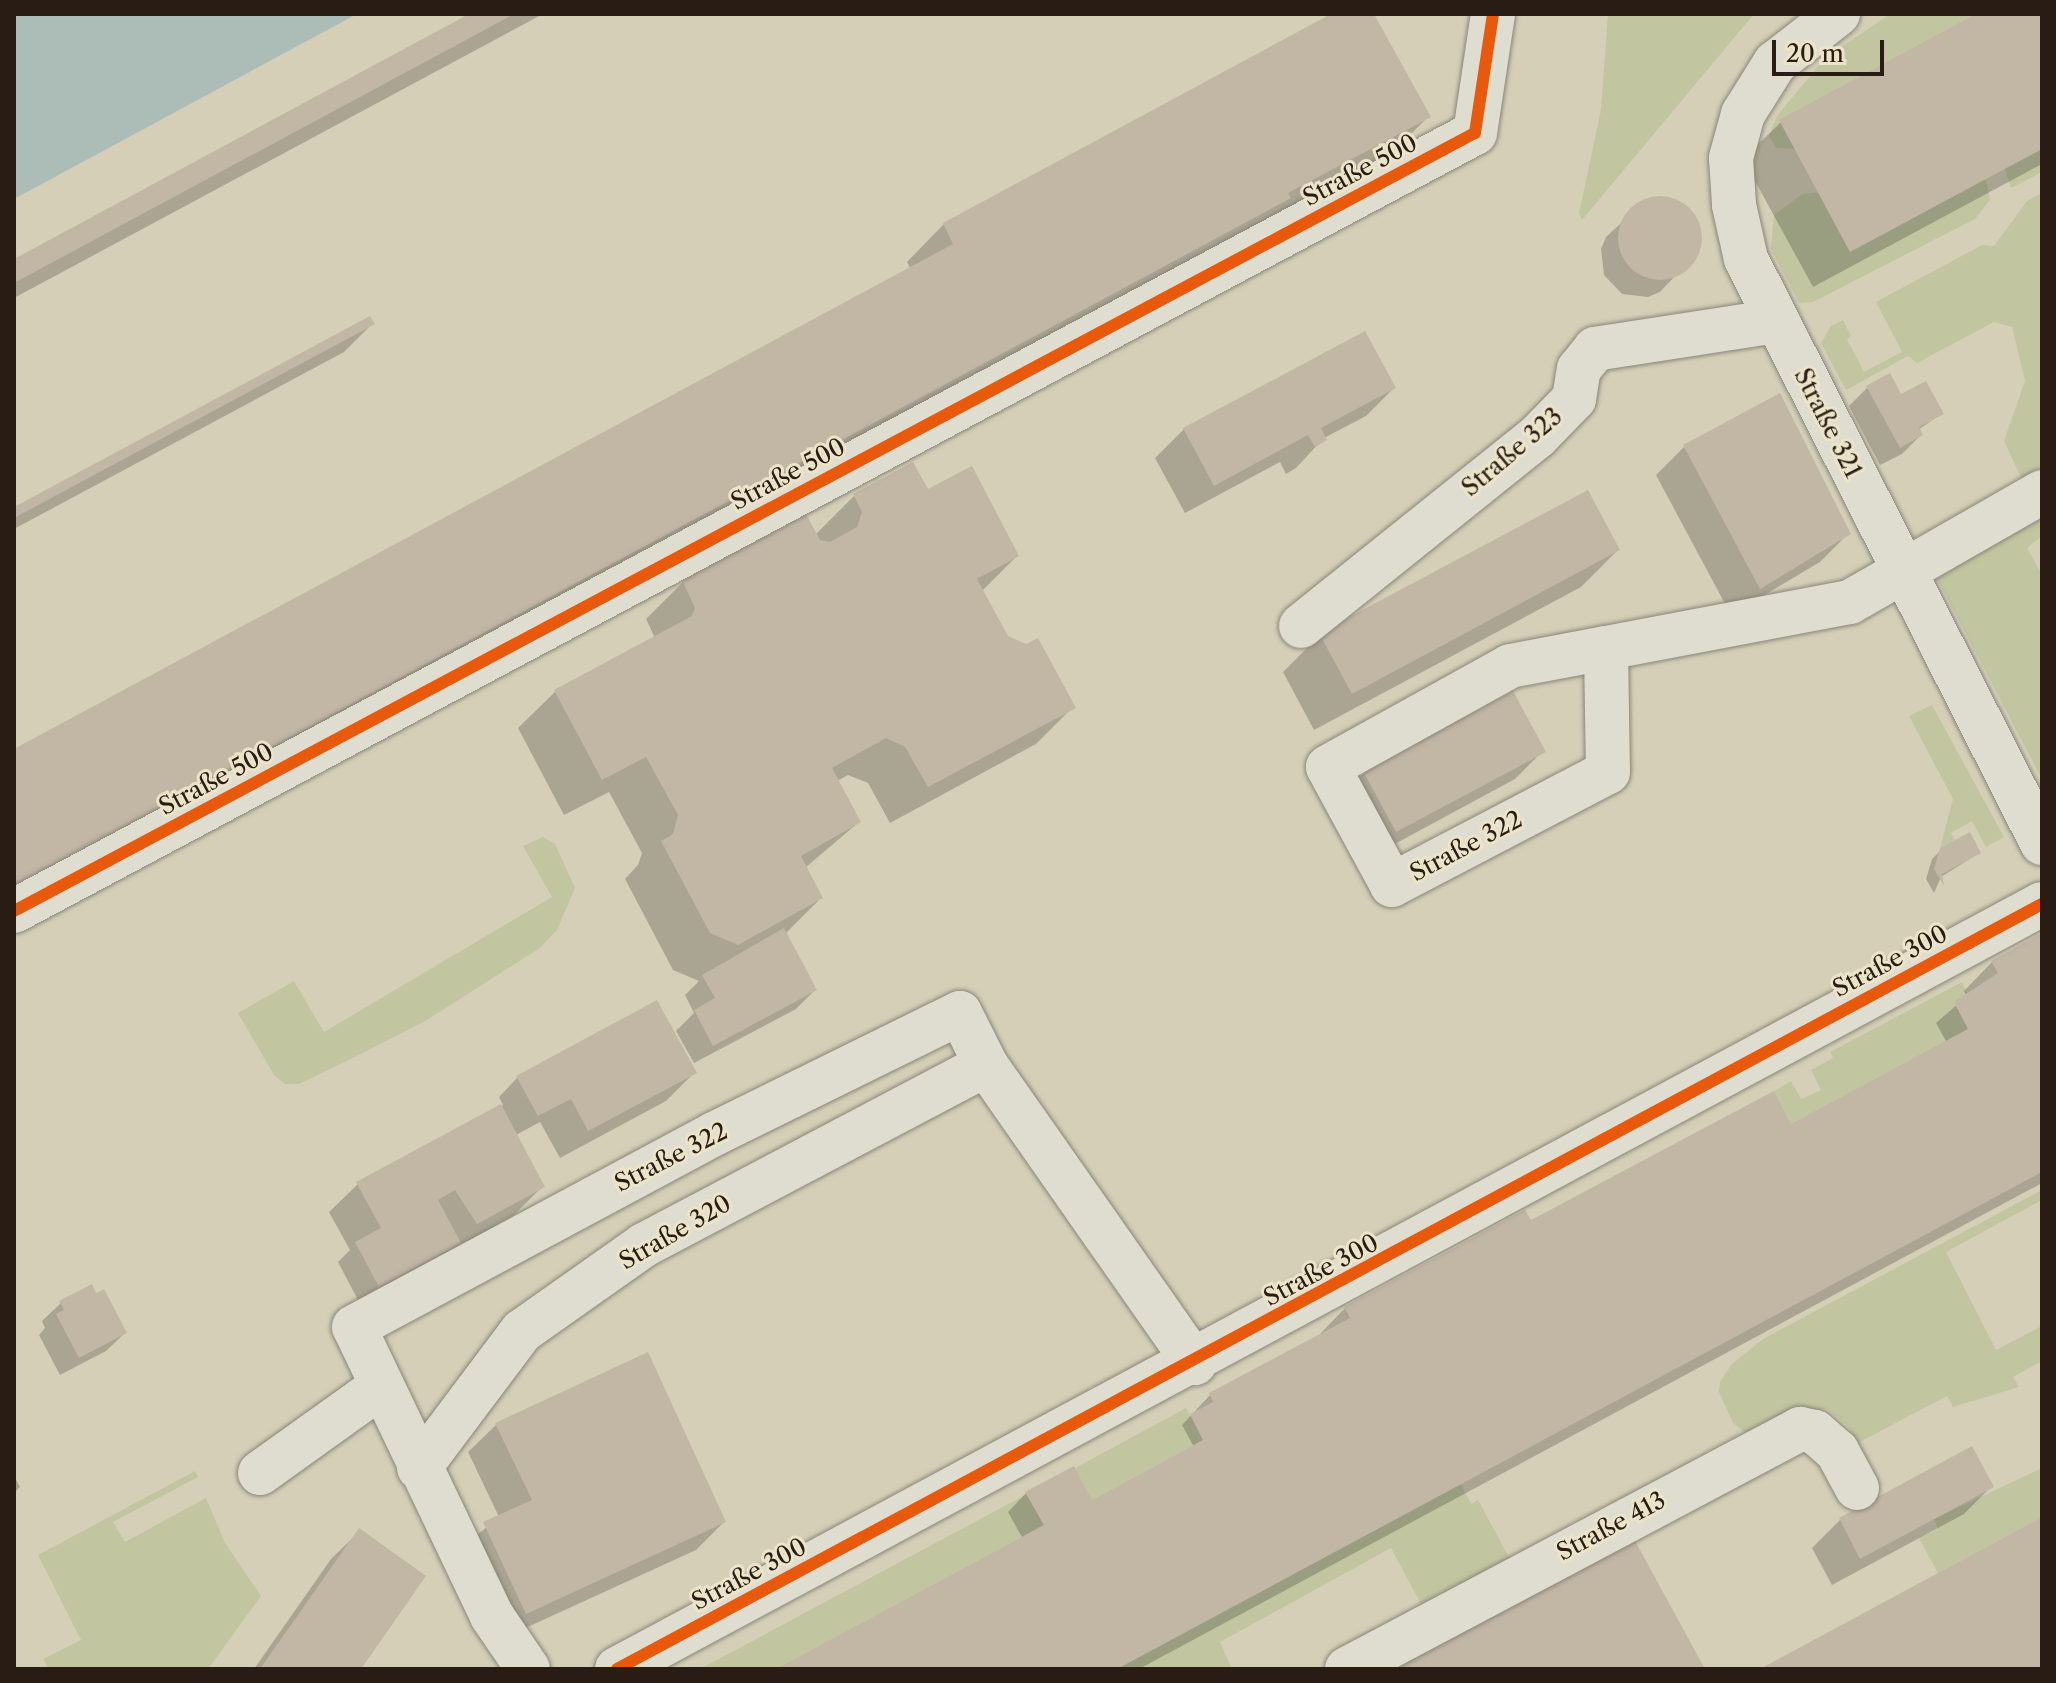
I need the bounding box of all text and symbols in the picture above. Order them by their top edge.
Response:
scale bar [1776,24,1888,74]
text: 20 m [1786,39,1844,68]
street label: Straße 500 [1298,128,1422,212]
street label: Straße 321 [1788,363,1868,483]
street label: Straße 323 [1456,402,1568,502]
street label: Straße 500 [726,432,850,516]
street label: Straße 500 [154,737,278,821]
street label: Straße 322 [1405,804,1527,888]
street label: Straße 300 [1828,919,1952,1003]
street label: Straße 322 [610,1116,732,1198]
street label: Straße 320 [614,1188,736,1276]
street label: Straße 300 [1259,1228,1383,1312]
street label: Straße 413 [1552,1485,1670,1567]
street label: Straße 300 [687,1532,811,1616]

